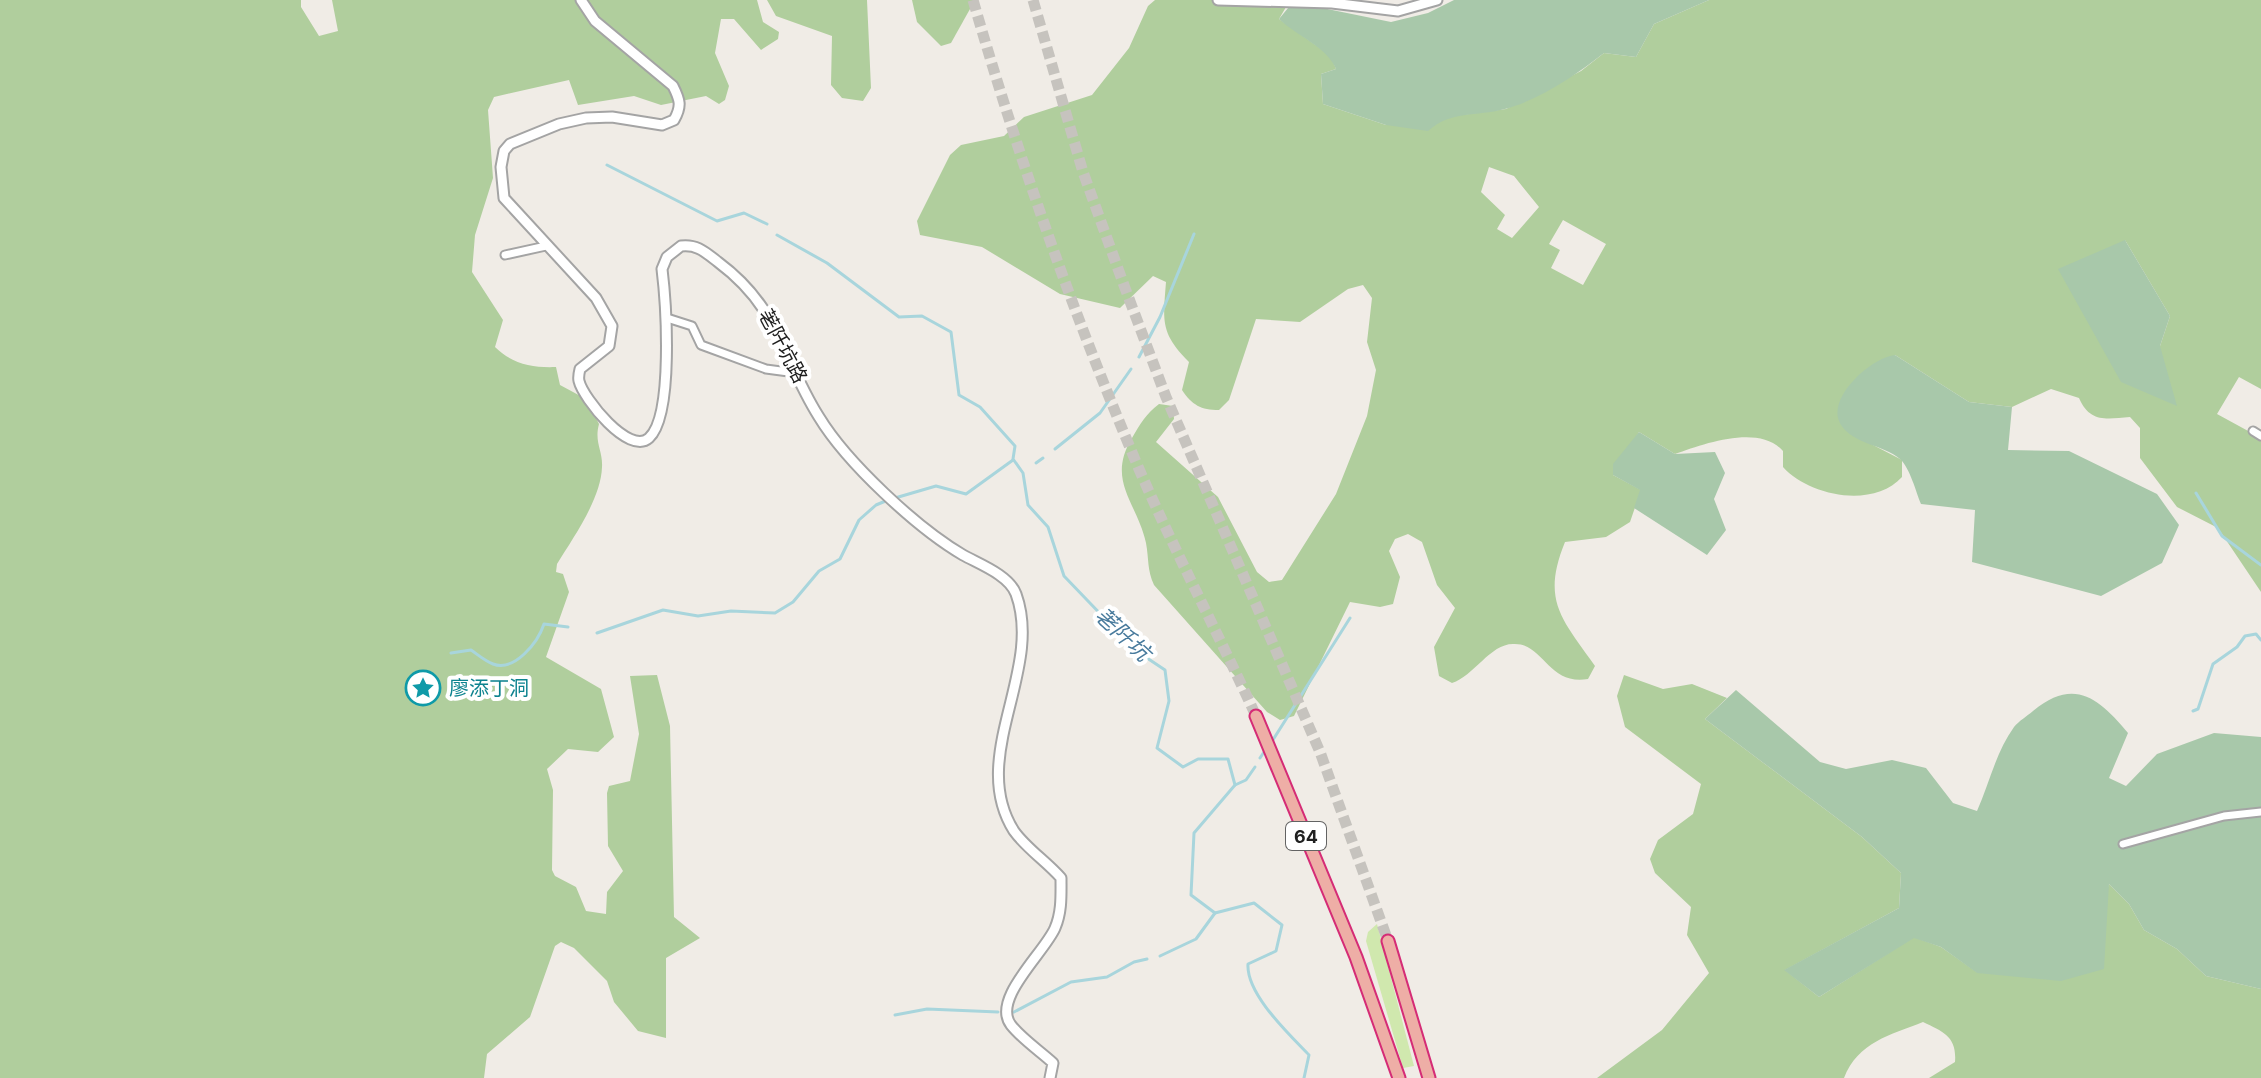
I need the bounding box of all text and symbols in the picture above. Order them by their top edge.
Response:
street label: 荖阡坑路 [754,305,812,387]
water label: 荖阡坑 [1090,602,1158,668]
place icon: 廖添丁洞 [404,669,442,707]
place label: 廖添丁洞 [449,676,529,700]
road number: 64 [1286,822,1326,850]

